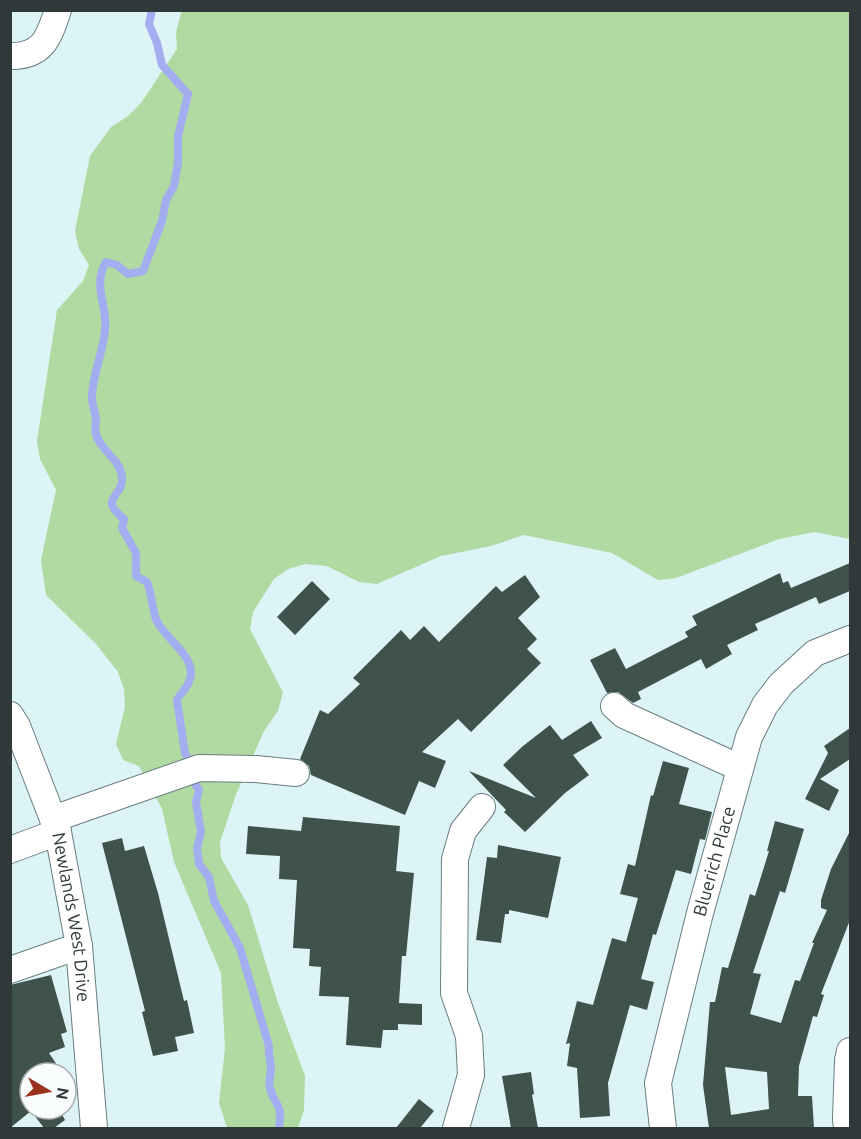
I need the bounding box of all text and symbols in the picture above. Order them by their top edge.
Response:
street label: Bluerich Place [689,804,738,918]
street label: Newlands West Drive [49,831,95,1003]
north arrow [18,1061,78,1121]
text: N [53,1086,73,1101]

